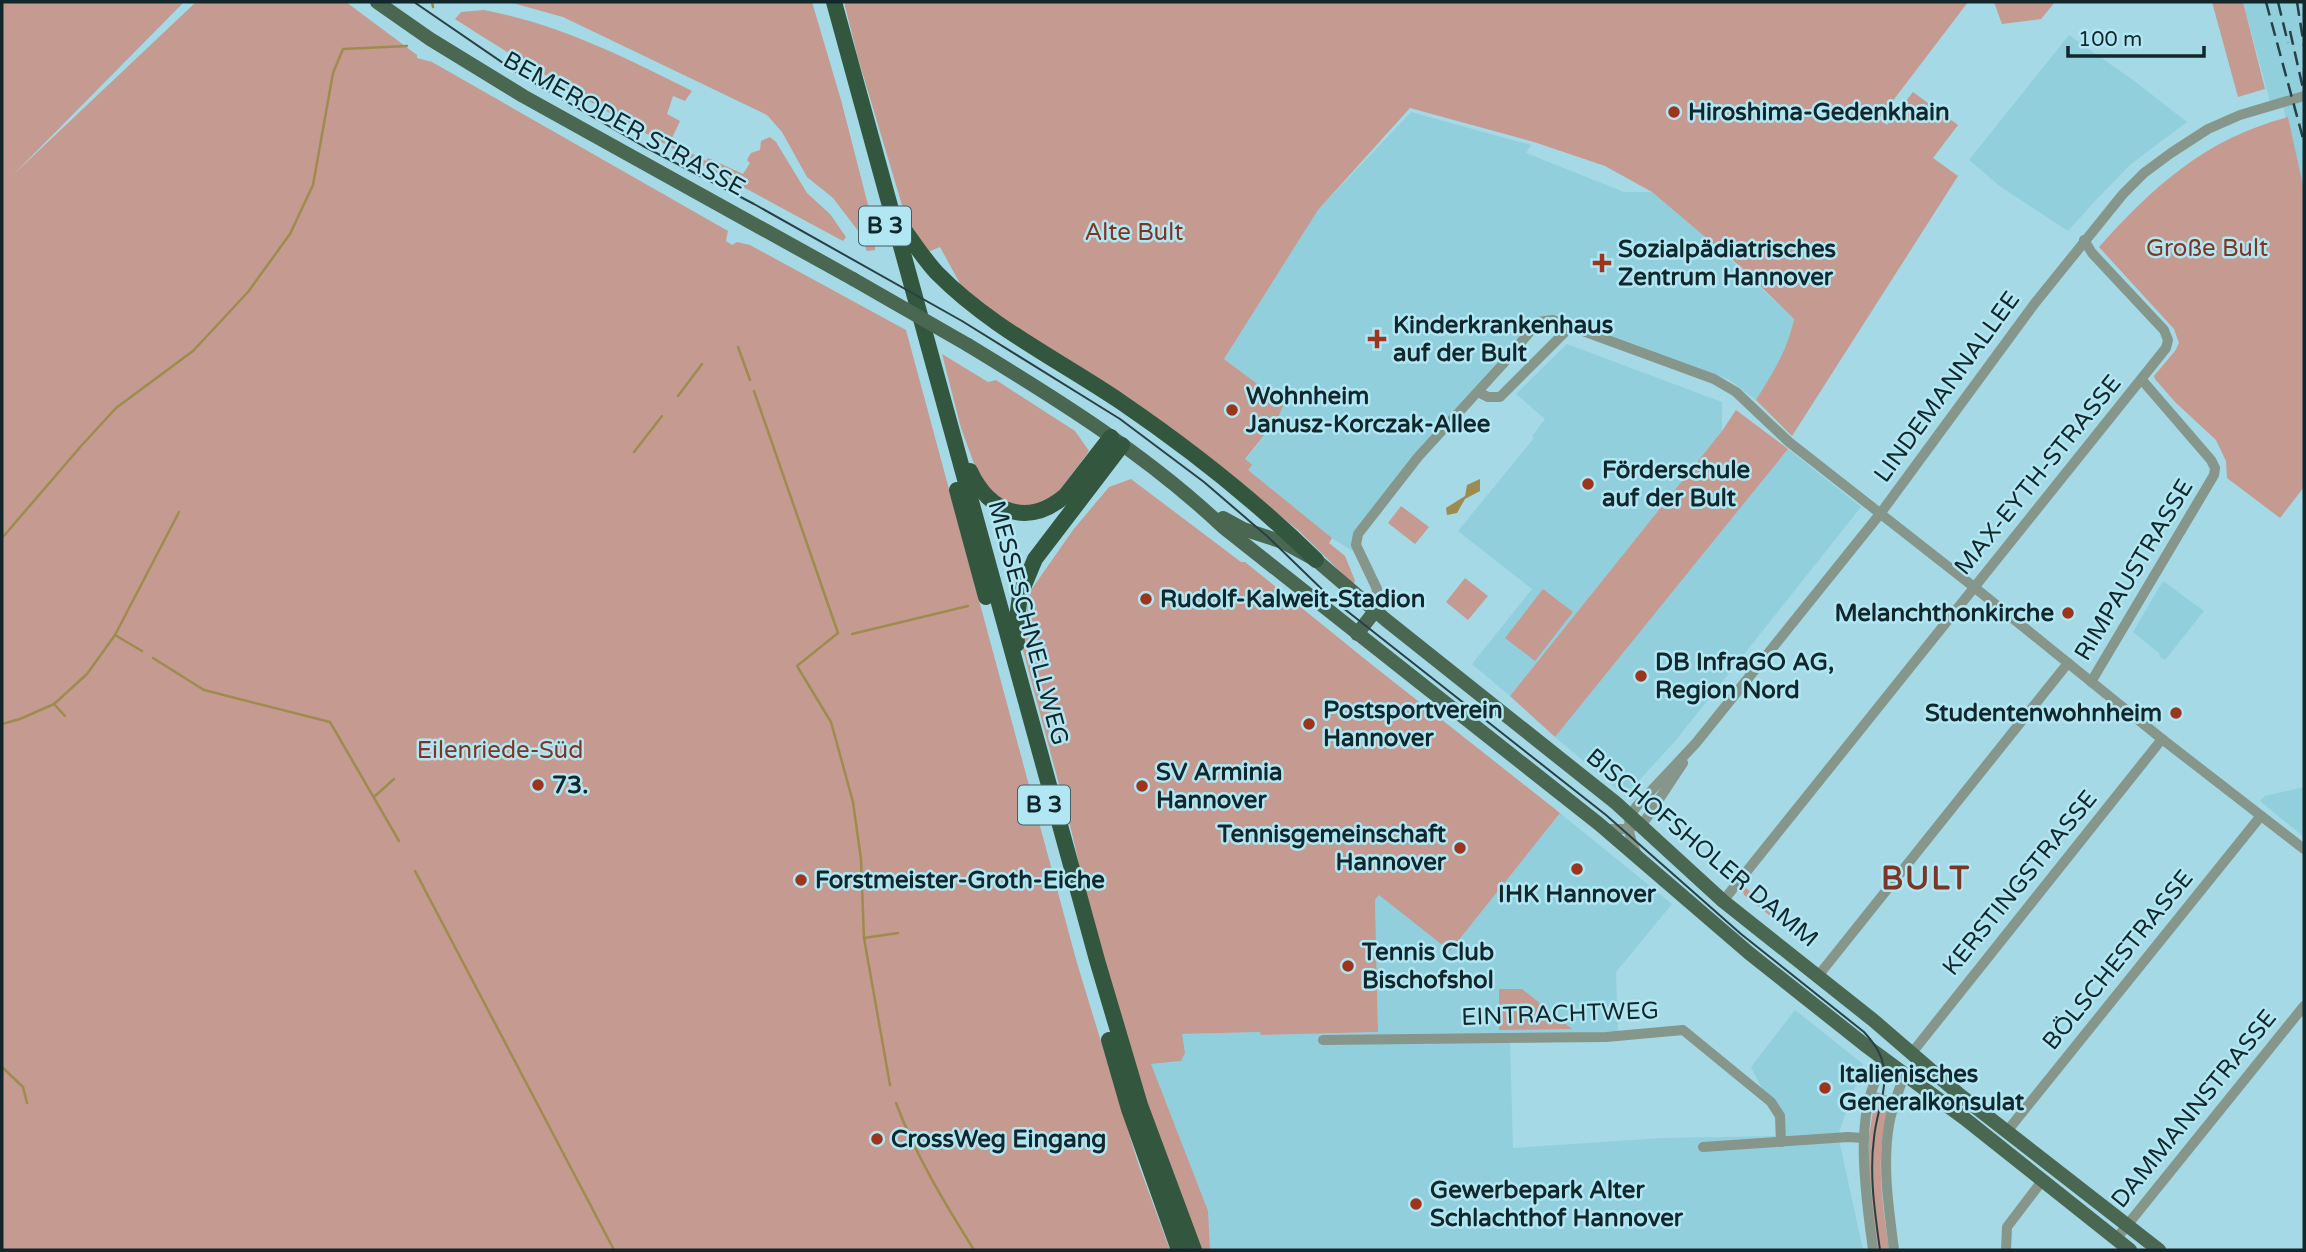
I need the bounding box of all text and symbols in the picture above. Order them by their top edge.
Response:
scale bar [2068,14,2204,58]
text: 100 m [2078,27,2142,52]
street label: BEMERODER STRASSE [498,45,750,203]
place label: Hiroshima-Gedenkhain [1688,98,1950,127]
marker: Hiroshima-Gedenkhain [1666,104,1682,120]
road number: B 3 [859,206,911,246]
park label: Alte Bult [1085,218,1183,247]
park label: Große Bult [2146,234,2268,263]
place label: Sozialpädiatrisches Zentrum Hannover [1618,235,1836,292]
marker: Sozialpädiatrisches Zentrum Hannover [1592,253,1612,273]
street label: LINDEMANNALLEE [1868,286,2026,488]
place label: Kinderkrankenhaus auf der Bult [1393,311,1613,368]
marker: Kinderkrankenhaus auf der Bult [1367,329,1387,349]
street label: MAX-EYTH-STRASSE [1948,369,2128,581]
place label: Wohnheim Janusz-Korczak-Allee [1245,382,1491,439]
marker: Wohnheim Janusz-Korczak-Allee [1224,402,1240,418]
place label: Förderschule auf der Bult [1602,456,1750,513]
street label: RIMPAUSTRASSE [2068,474,2200,666]
marker: Förderschule auf der Bult [1580,476,1596,492]
street label: MESSESCHNELLWEG [981,498,1075,748]
place label: Rudolf-Kalweit-Stadion [1160,585,1425,614]
marker: Rudolf-Kalweit-Stadion [1138,591,1154,607]
place label: Melanchthonkirche [1834,599,2054,628]
marker: Melanchthonkirche [2060,605,2076,621]
place label: DB InfraGO AG, Region Nord [1655,648,1834,705]
marker: DB InfraGO AG, Region Nord [1633,668,1649,684]
place label: Postsportverein Hannover [1323,696,1503,753]
place label: Studentenwohnheim [1925,699,2162,728]
marker: Studentenwohnheim [2168,705,2184,721]
marker: Postsportverein Hannover [1301,716,1317,732]
park label: Eilenriede-Süd [417,736,583,765]
street label: BISCHOFSHOLER DAMM [1580,742,1824,954]
place label: SV Arminia Hannover [1156,758,1283,815]
place label: 73. [552,771,588,800]
marker: 73. [530,777,546,793]
marker: SV Arminia Hannover [1134,778,1150,794]
street label: KERSTINGSTRASSE [1936,785,2104,981]
road number: B 3 [1018,786,1070,824]
place label: Tennisgemeinschaft Hannover [1216,820,1447,877]
marker: Tennisgemeinschaft Hannover [1452,840,1468,856]
district label: BULT [1881,860,1971,898]
marker: IHK Hannover [1569,861,1585,877]
street label: BÖLSCHESTRASSE [2036,864,2200,1056]
place label: Forstmeister-Groth-Eiche [815,866,1105,895]
marker: Forstmeister-Groth-Eiche [793,872,809,888]
place label: IHK Hannover [1498,880,1657,909]
place label: Tennis Club Bischofshol [1361,938,1494,995]
marker: Tennis Club Bischofshol [1340,958,1356,974]
street label: EINTRACHTWEG [1461,996,1659,1032]
street label: DAMMANNSTRASSE [2105,1004,2283,1214]
place label: Italienisches Generalkonsulat [1839,1060,2025,1117]
marker: Italienisches Generalkonsulat [1817,1080,1833,1096]
place label: CrossWeg Eingang [891,1125,1106,1154]
marker: CrossWeg Eingang [869,1131,885,1147]
place label: Gewerbepark Alter Schlachthof Hannover [1430,1176,1684,1233]
marker: Gewerbepark Alter Schlachthof Hannover [1408,1196,1424,1212]

